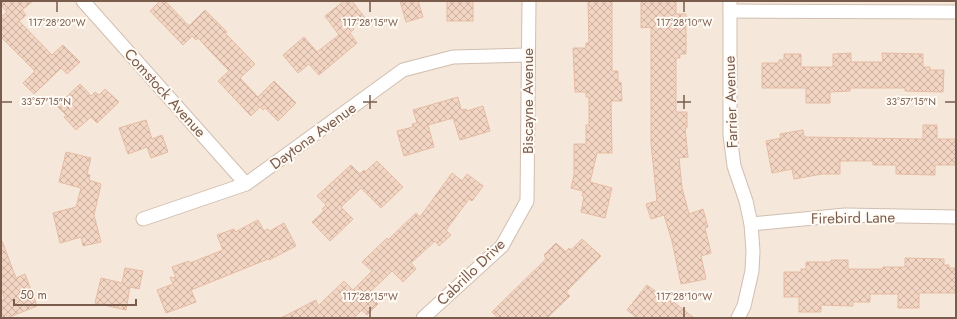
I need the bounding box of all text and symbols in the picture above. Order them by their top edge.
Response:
text: 117°28'20"W [28,15,86,30]
text: 117°28'15"W [342,15,398,30]
text: 117°28'10"W [656,15,712,30]
street label: Comstock Avenue [119,44,211,143]
street label: Biscayne Avenue [517,48,539,154]
street label: Farrier Avenue [718,55,744,149]
text: 33°57'15"N [21,94,71,109]
text: 33°57'15"N [886,94,936,109]
street label: Daytona Avenue [265,97,361,175]
street label: Firebird Lane [811,206,896,230]
street label: Cabrillo Drive [432,233,510,310]
scale bar [14,281,136,307]
text: 50 m [20,286,47,304]
text: 117°28'15"W [342,289,398,304]
text: 117°28'10"W [656,289,712,304]

